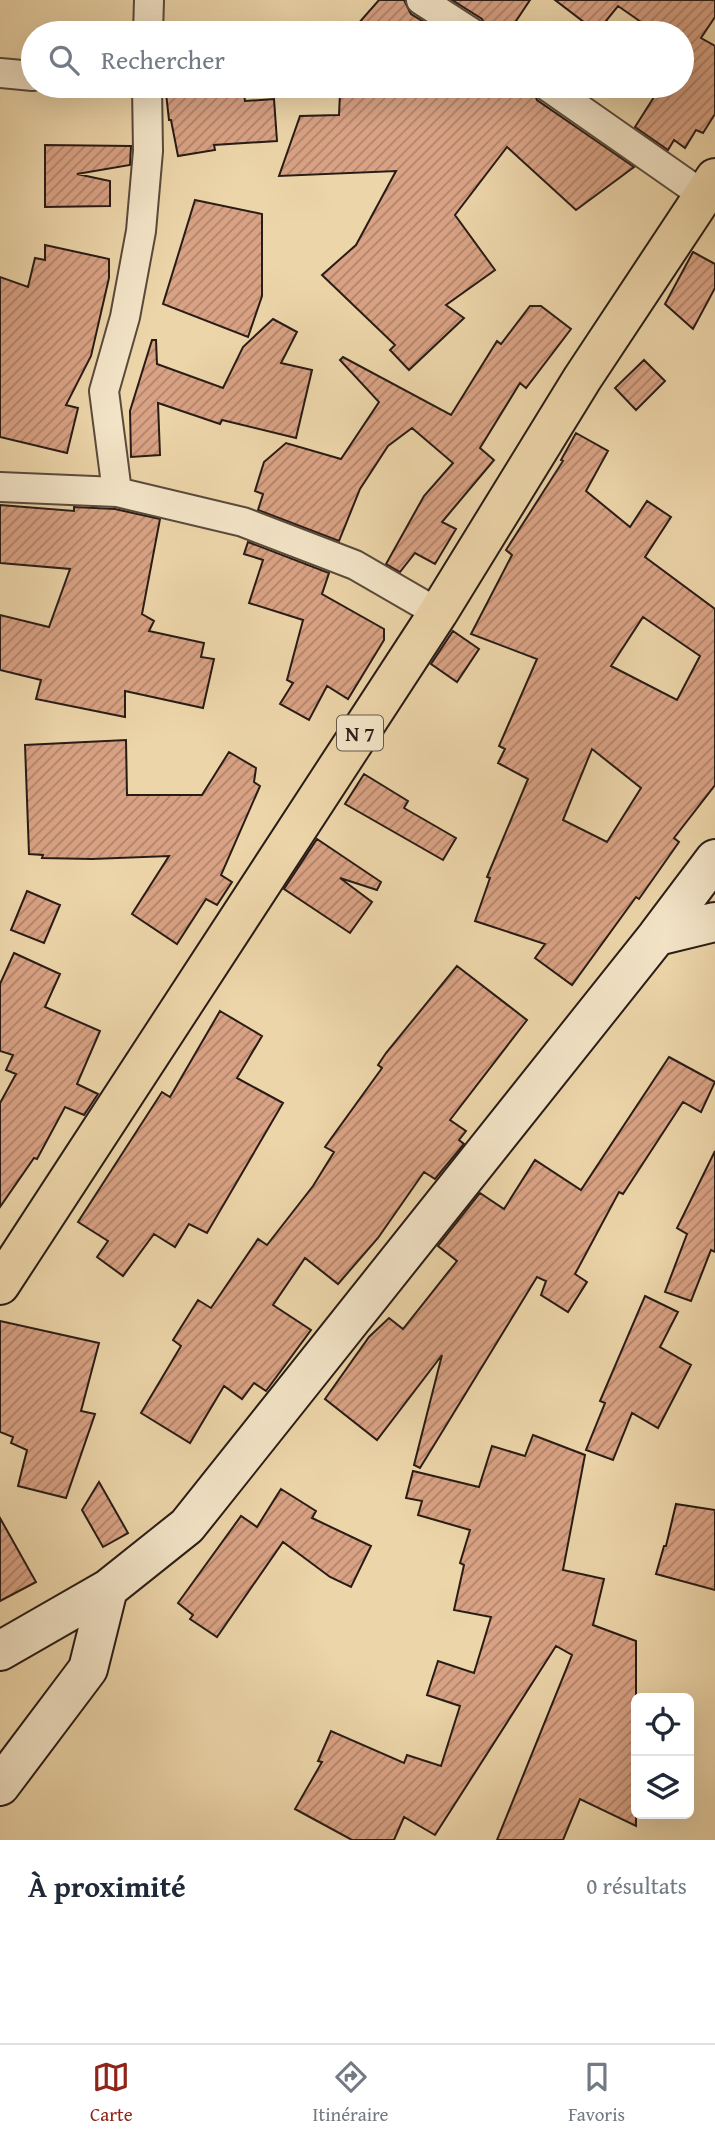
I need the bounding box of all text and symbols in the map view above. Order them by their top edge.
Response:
search box [21,21,694,98]
text: Rechercher [101,40,225,79]
icon: search [45,41,83,79]
road number: N 7 [337,716,383,750]
map controls [631,1693,694,1819]
button: locate [631,1693,694,1756]
button: layers [631,1756,694,1819]
text: À proximité [28,1864,186,1908]
text: 0 résultats [586,1869,687,1902]
tab: Carte [90,2058,133,2128]
tab: Itinéraire [313,2058,388,2128]
tab: Favoris [568,2058,625,2128]

